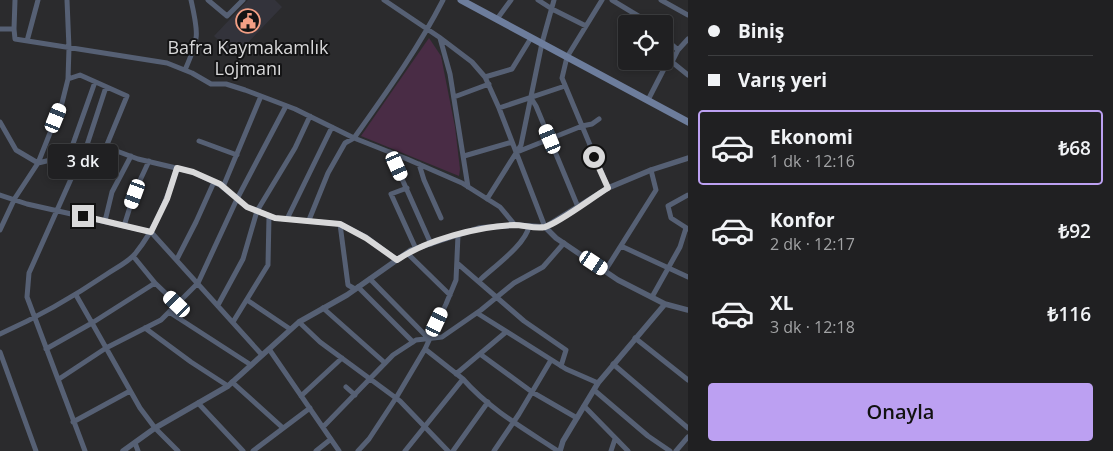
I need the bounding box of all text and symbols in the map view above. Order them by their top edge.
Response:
public building icon: Bafra Kaymakamlık Lojmanı [235,8,261,34]
map controls [618,15,673,70]
button: locate [618,15,673,70]
text: Biniş [738,18,784,44]
place label: Bafra Kaymakamlık Lojmanı [167,35,329,80]
text: Varış yeri [738,67,827,93]
car [43,101,68,135]
car [537,122,562,156]
text: Ekonomi [770,124,853,150]
icon: car [710,125,755,170]
text: ₺68 [1058,135,1091,161]
callout: 3 dk [48,144,118,178]
route start [583,146,605,168]
car [384,149,409,183]
text: 3 dk [67,150,99,172]
text: 1 dk · 12:16 [770,150,855,172]
car [122,177,147,211]
route end [72,205,94,227]
text: Konfor [770,207,835,233]
icon: car [710,208,755,253]
text: ₺92 [1058,218,1091,244]
text: 2 dk · 12:17 [770,233,855,255]
car [577,248,610,278]
car [160,288,193,320]
text: XL [770,290,793,316]
icon: car [710,291,755,336]
text: ₺116 [1048,301,1091,327]
car [423,305,450,339]
text: 3 dk · 12:18 [770,316,855,338]
button: Onayla [708,383,1093,441]

